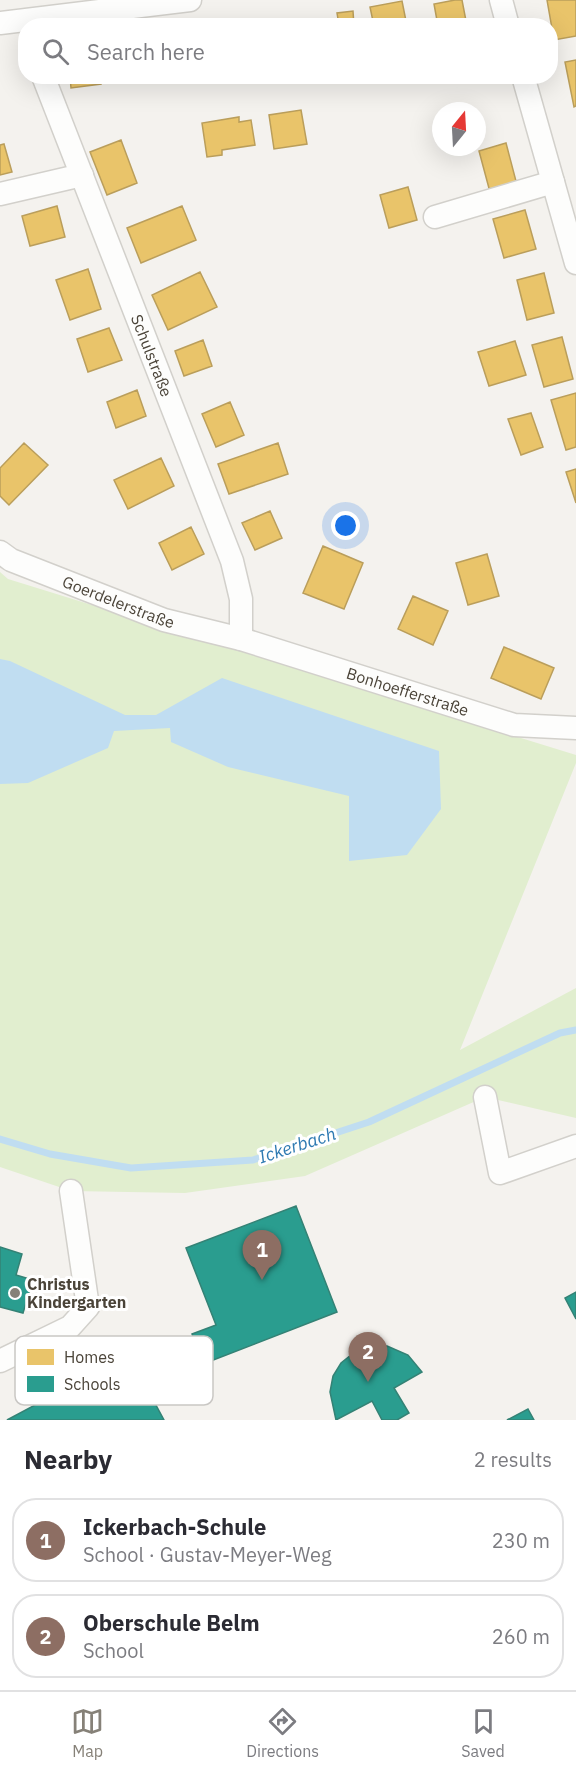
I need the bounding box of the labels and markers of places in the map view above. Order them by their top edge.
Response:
pin: 1 [242,1230,282,1280]
place label: Christus Kindergarten [27,1274,126,1312]
marker: Christus Kindergarten [8,1286,22,1300]
pin: 2 [348,1332,388,1382]

